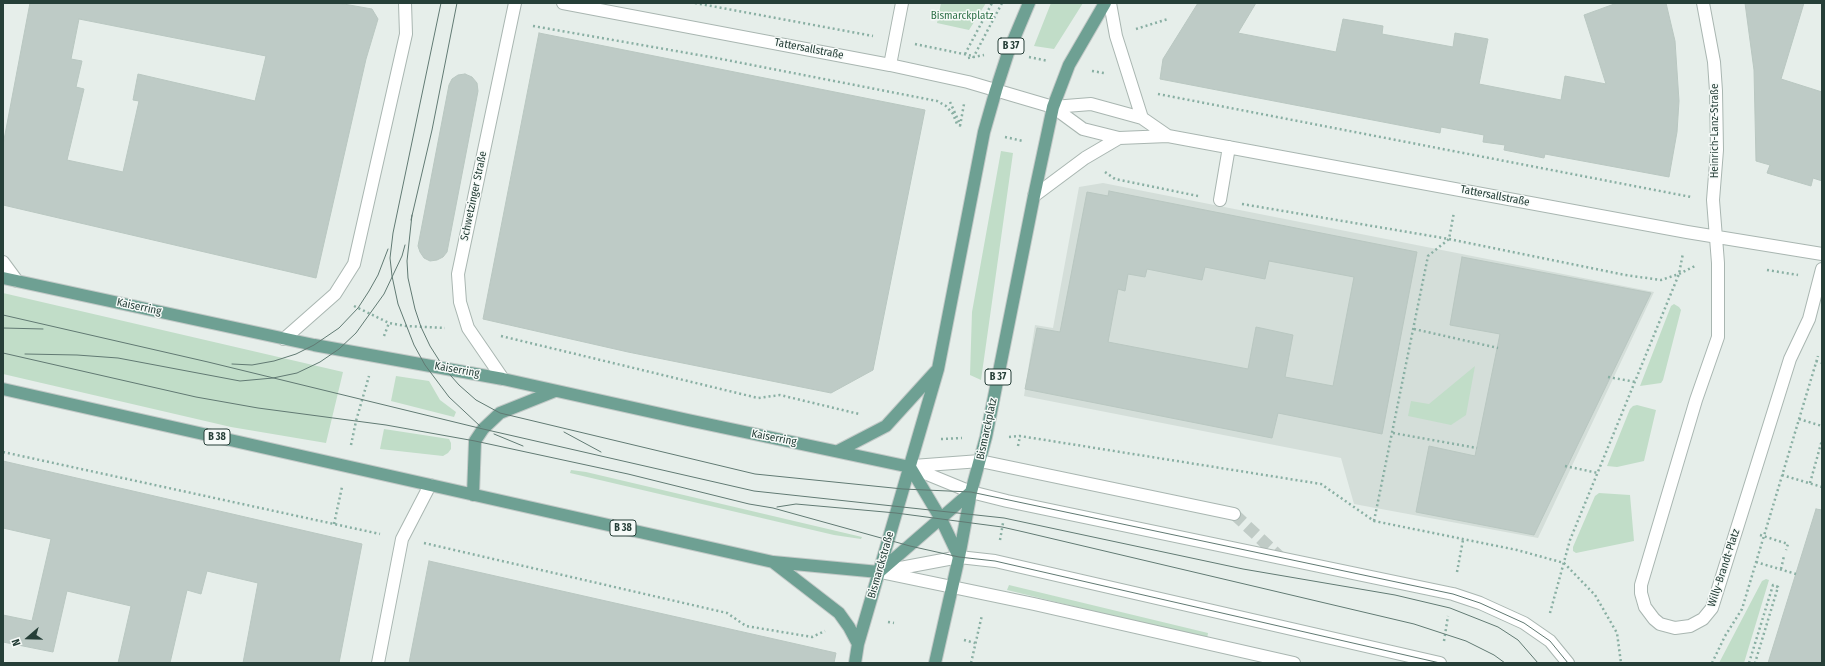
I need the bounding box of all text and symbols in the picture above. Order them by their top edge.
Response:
park label: Bismarckplatz [931,9,993,23]
street label: Tattersallstraße [773,36,845,62]
road number: B 37 [998,38,1024,54]
street label: Heinrich-Lanz-Straße [1708,84,1722,178]
street label: Schwetzinger Straße [458,150,490,242]
street label: Tattersallstraße [1459,183,1531,209]
street label: Kaiserring [115,296,163,318]
street label: Kaiserring [433,360,481,380]
road number: B 37 [985,369,1011,385]
street label: Bismarckplatz [974,397,1000,461]
street label: Kaiserring [750,427,798,449]
road number: B 38 [204,429,230,445]
road number: B 38 [610,520,636,536]
street label: Willy-Brandt-Platz [1705,527,1743,609]
street label: Bismarckstraße [865,530,897,600]
north arrow [8,618,48,658]
text: N [9,637,23,648]

